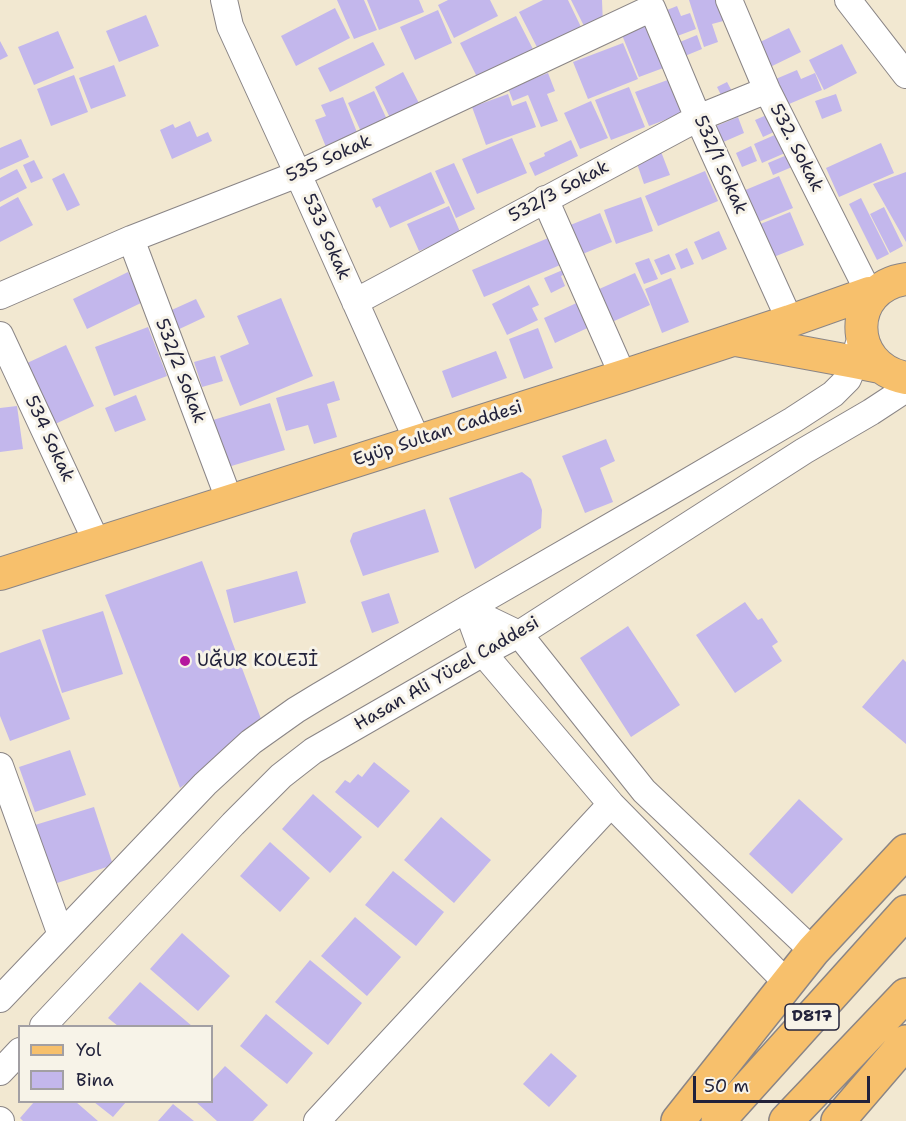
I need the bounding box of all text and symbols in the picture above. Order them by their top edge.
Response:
street label: 532. Sokak [765,100,827,196]
street label: 532/1 Sokak [689,112,751,218]
street label: 535 Sokak [283,131,375,187]
street label: 532/3 Sokak [505,157,613,227]
street label: 533 Sokak [297,190,355,284]
street label: 532/2 Sokak [150,316,210,426]
street label: 534 Sokak [20,392,78,486]
street label: Eyüp Sultan Caddesi [351,396,525,472]
street label: Hasan Ali Yücel Caddesi [351,612,543,736]
place label: UĞUR KOLEJİ [197,650,318,672]
marker: UĞUR KOLEJİ [178,654,192,668]
road number: D817 [785,1004,839,1030]
legend [18,1025,213,1103]
text: Yol [76,1038,101,1062]
scale bar [696,1064,873,1102]
text: Bina [76,1068,114,1092]
text: 50 m [704,1074,749,1098]

